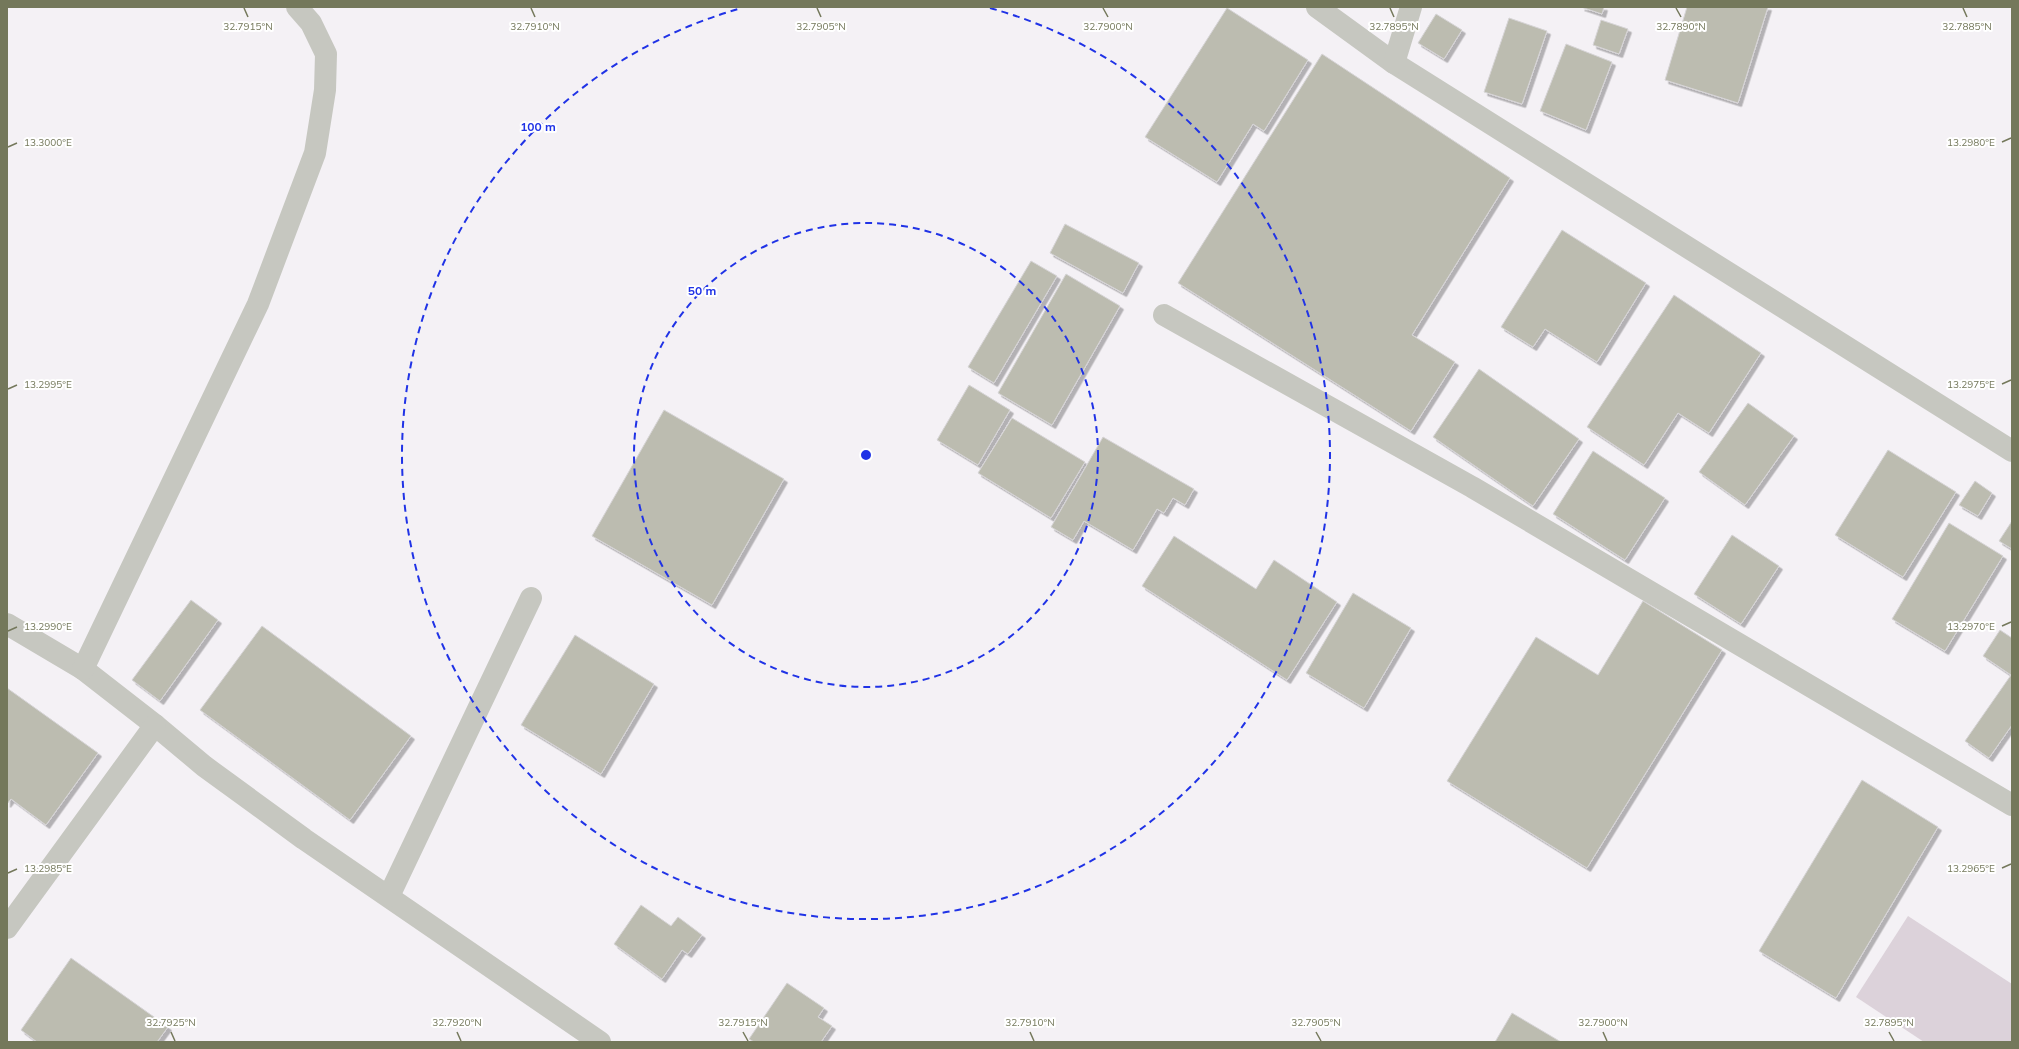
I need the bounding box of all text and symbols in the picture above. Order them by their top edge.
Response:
text: 32.7915°N [223,20,273,33]
text: 32.7910°N [510,20,560,33]
text: 32.7905°N [796,20,846,33]
text: 32.7900°N [1083,20,1133,33]
text: 32.7895°N [1369,20,1419,33]
text: 32.7890°N [1656,20,1706,33]
text: 32.7885°N [1942,20,1992,33]
text: 100 m [520,119,556,134]
text: 13.3000°E [24,136,72,149]
text: 13.2980°E [1947,136,1995,149]
text: 50 m [688,283,716,298]
text: 13.2995°E [24,378,72,391]
text: 13.2975°E [1947,378,1995,391]
centre of rings [859,448,873,462]
text: 13.2990°E [24,620,72,633]
text: 13.2970°E [1947,620,1995,633]
text: 13.2985°E [24,862,72,875]
text: 13.2965°E [1947,862,1995,875]
text: 32.7925°N [146,1016,196,1029]
text: 32.7920°N [432,1016,482,1029]
text: 32.7915°N [718,1016,768,1029]
text: 32.7910°N [1005,1016,1055,1029]
text: 32.7905°N [1291,1016,1341,1029]
text: 32.7900°N [1578,1016,1628,1029]
text: 32.7895°N [1864,1016,1914,1029]

